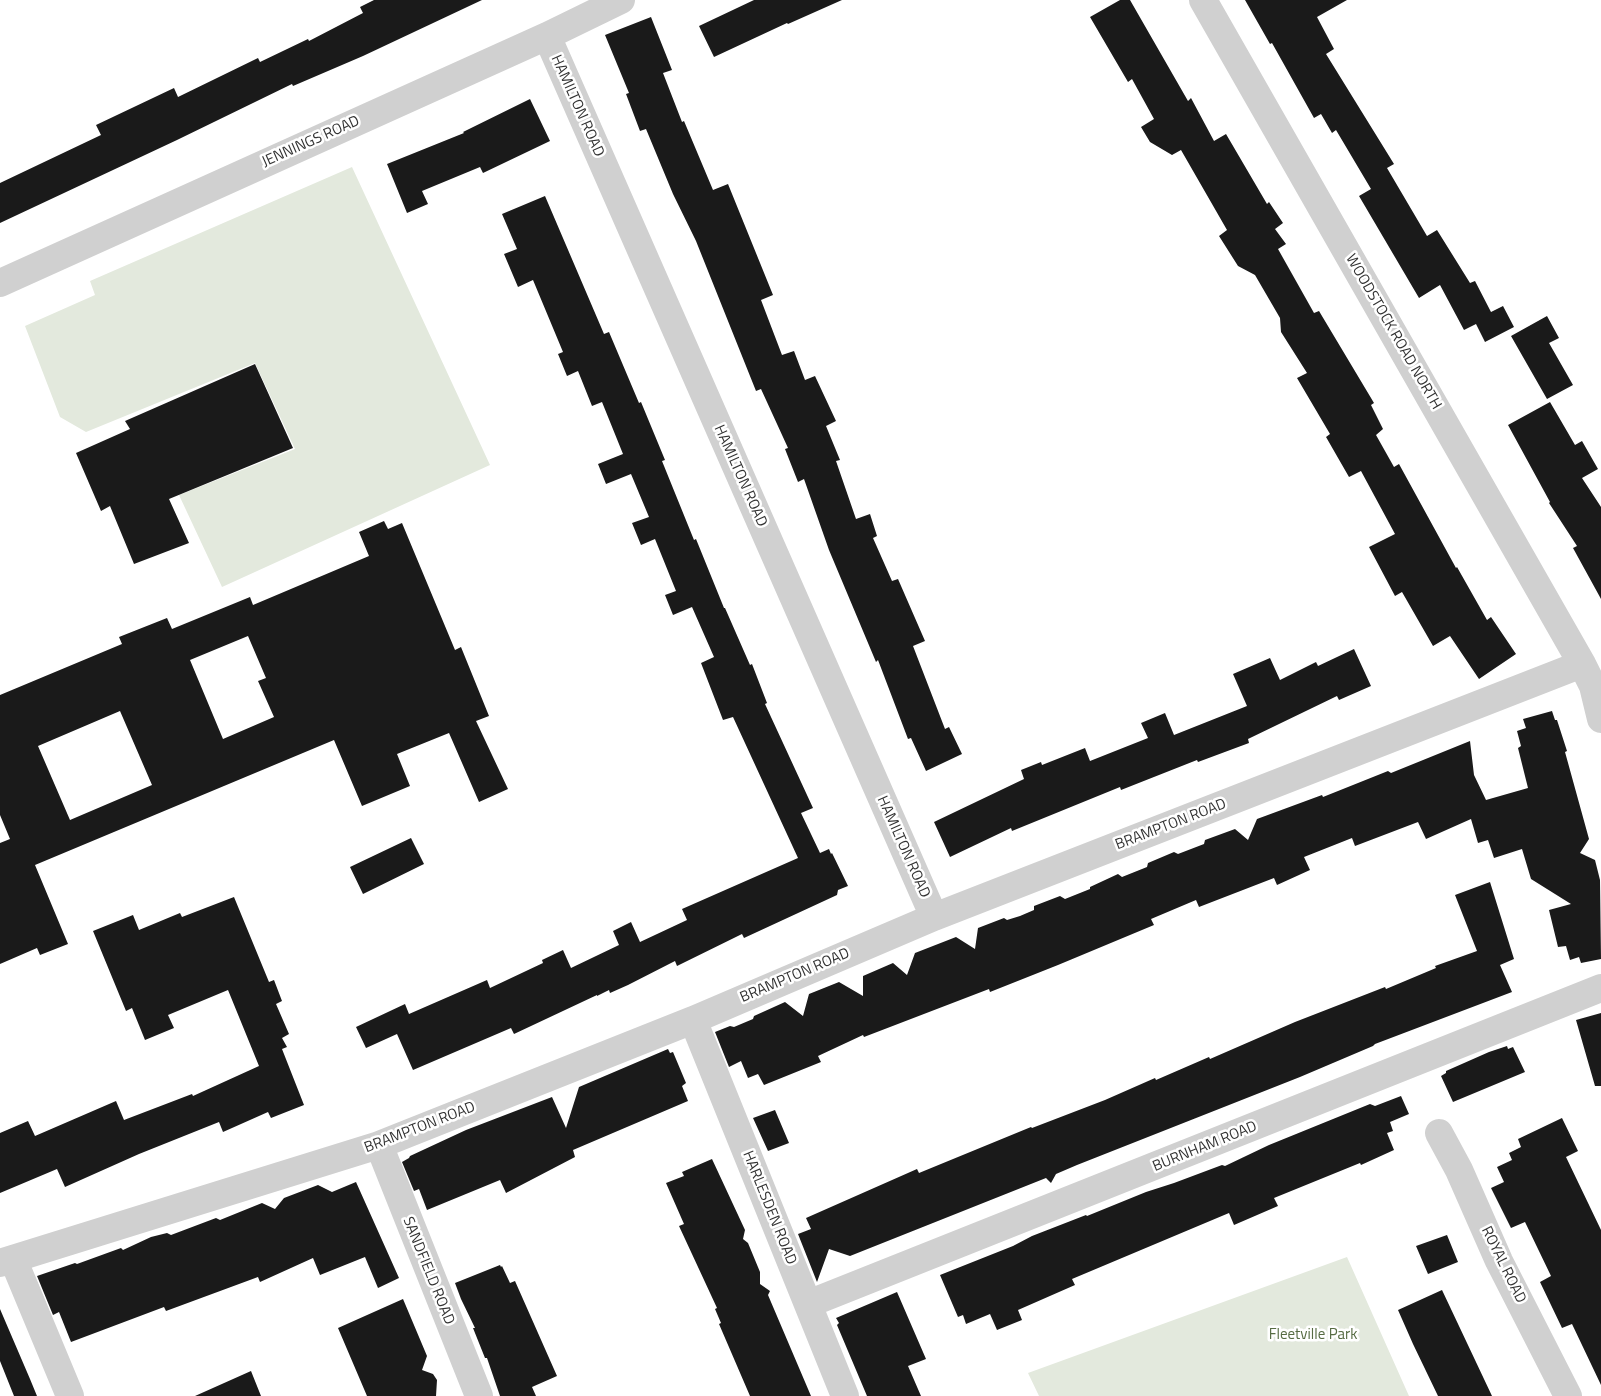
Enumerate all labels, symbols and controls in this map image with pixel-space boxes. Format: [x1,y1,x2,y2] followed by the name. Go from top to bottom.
[546,52,608,160] street label: HAMILTON ROAD
[259,112,363,172] street label: JENNINGS ROAD
[1341,251,1445,413] street label: WOODSTOCK ROAD NORTH
[709,422,771,530] street label: HAMILTON ROAD
[872,793,934,901] street label: HAMILTON ROAD
[1113,796,1229,854] street label: BRAMPTON ROAD
[737,945,853,1007] street label: BRAMPTON ROAD
[362,1099,478,1157] street label: BRAMPTON ROAD
[1150,1118,1260,1176] street label: BURNHAM ROAD
[738,1149,800,1267] street label: HARLESDEN ROAD
[398,1215,458,1327] street label: SANDFIELD ROAD
[1477,1224,1529,1306] street label: ROYAL ROAD
[1269,1326,1357,1344] park label: Fleetville Park

